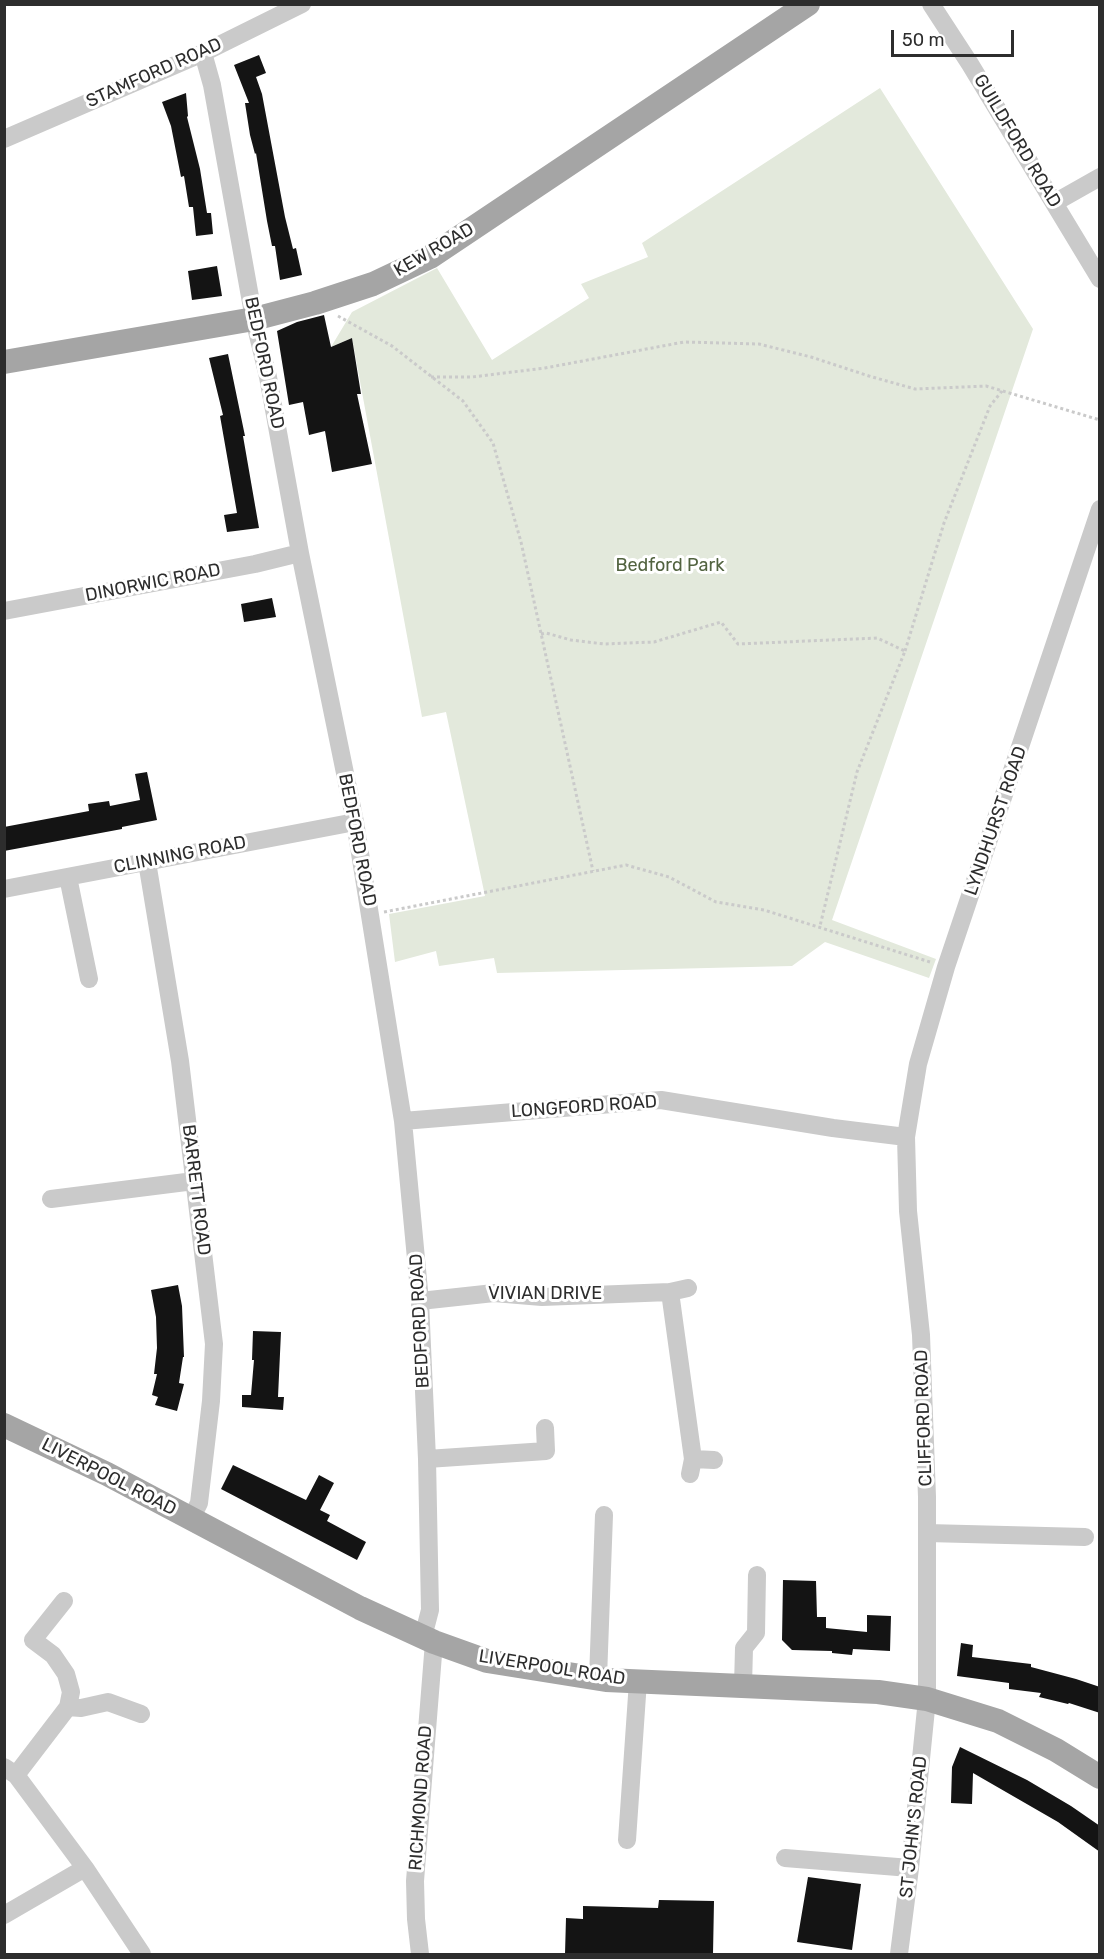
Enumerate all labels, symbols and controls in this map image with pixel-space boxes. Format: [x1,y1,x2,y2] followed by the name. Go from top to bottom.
[894,18,1017,56] scale bar
[902,29,945,51] text: 50 m
[83,33,225,113] street label: STAMFORD ROAD
[969,70,1065,212] street label: GUILDFORD ROAD
[390,218,478,282] street label: KEW ROAD
[239,295,289,431] street label: BEDFORD ROAD
[615,555,725,577] park label: Bedford Park
[83,559,223,607] street label: DINORWIC ROAD
[960,744,1032,898] street label: LYNDHURST ROAD
[334,772,380,908] street label: BEDFORD ROAD
[112,832,248,878] street label: CLINNING ROAD
[510,1091,658,1123] street label: LONGFORD ROAD
[177,1123,215,1257] street label: BARRETT ROAD
[406,1253,434,1389] street label: BEDFORD ROAD
[488,1283,602,1305] street label: VIVIAN DRIVE
[911,1349,937,1487] street label: CLIFFORD ROAD
[38,1434,180,1520] street label: LIVERPOOL ROAD
[477,1646,627,1690] street label: LIVERPOOL ROAD
[405,1725,437,1871] street label: RICHMOND ROAD
[896,1755,932,1899] street label: ST JOHN'S ROAD

